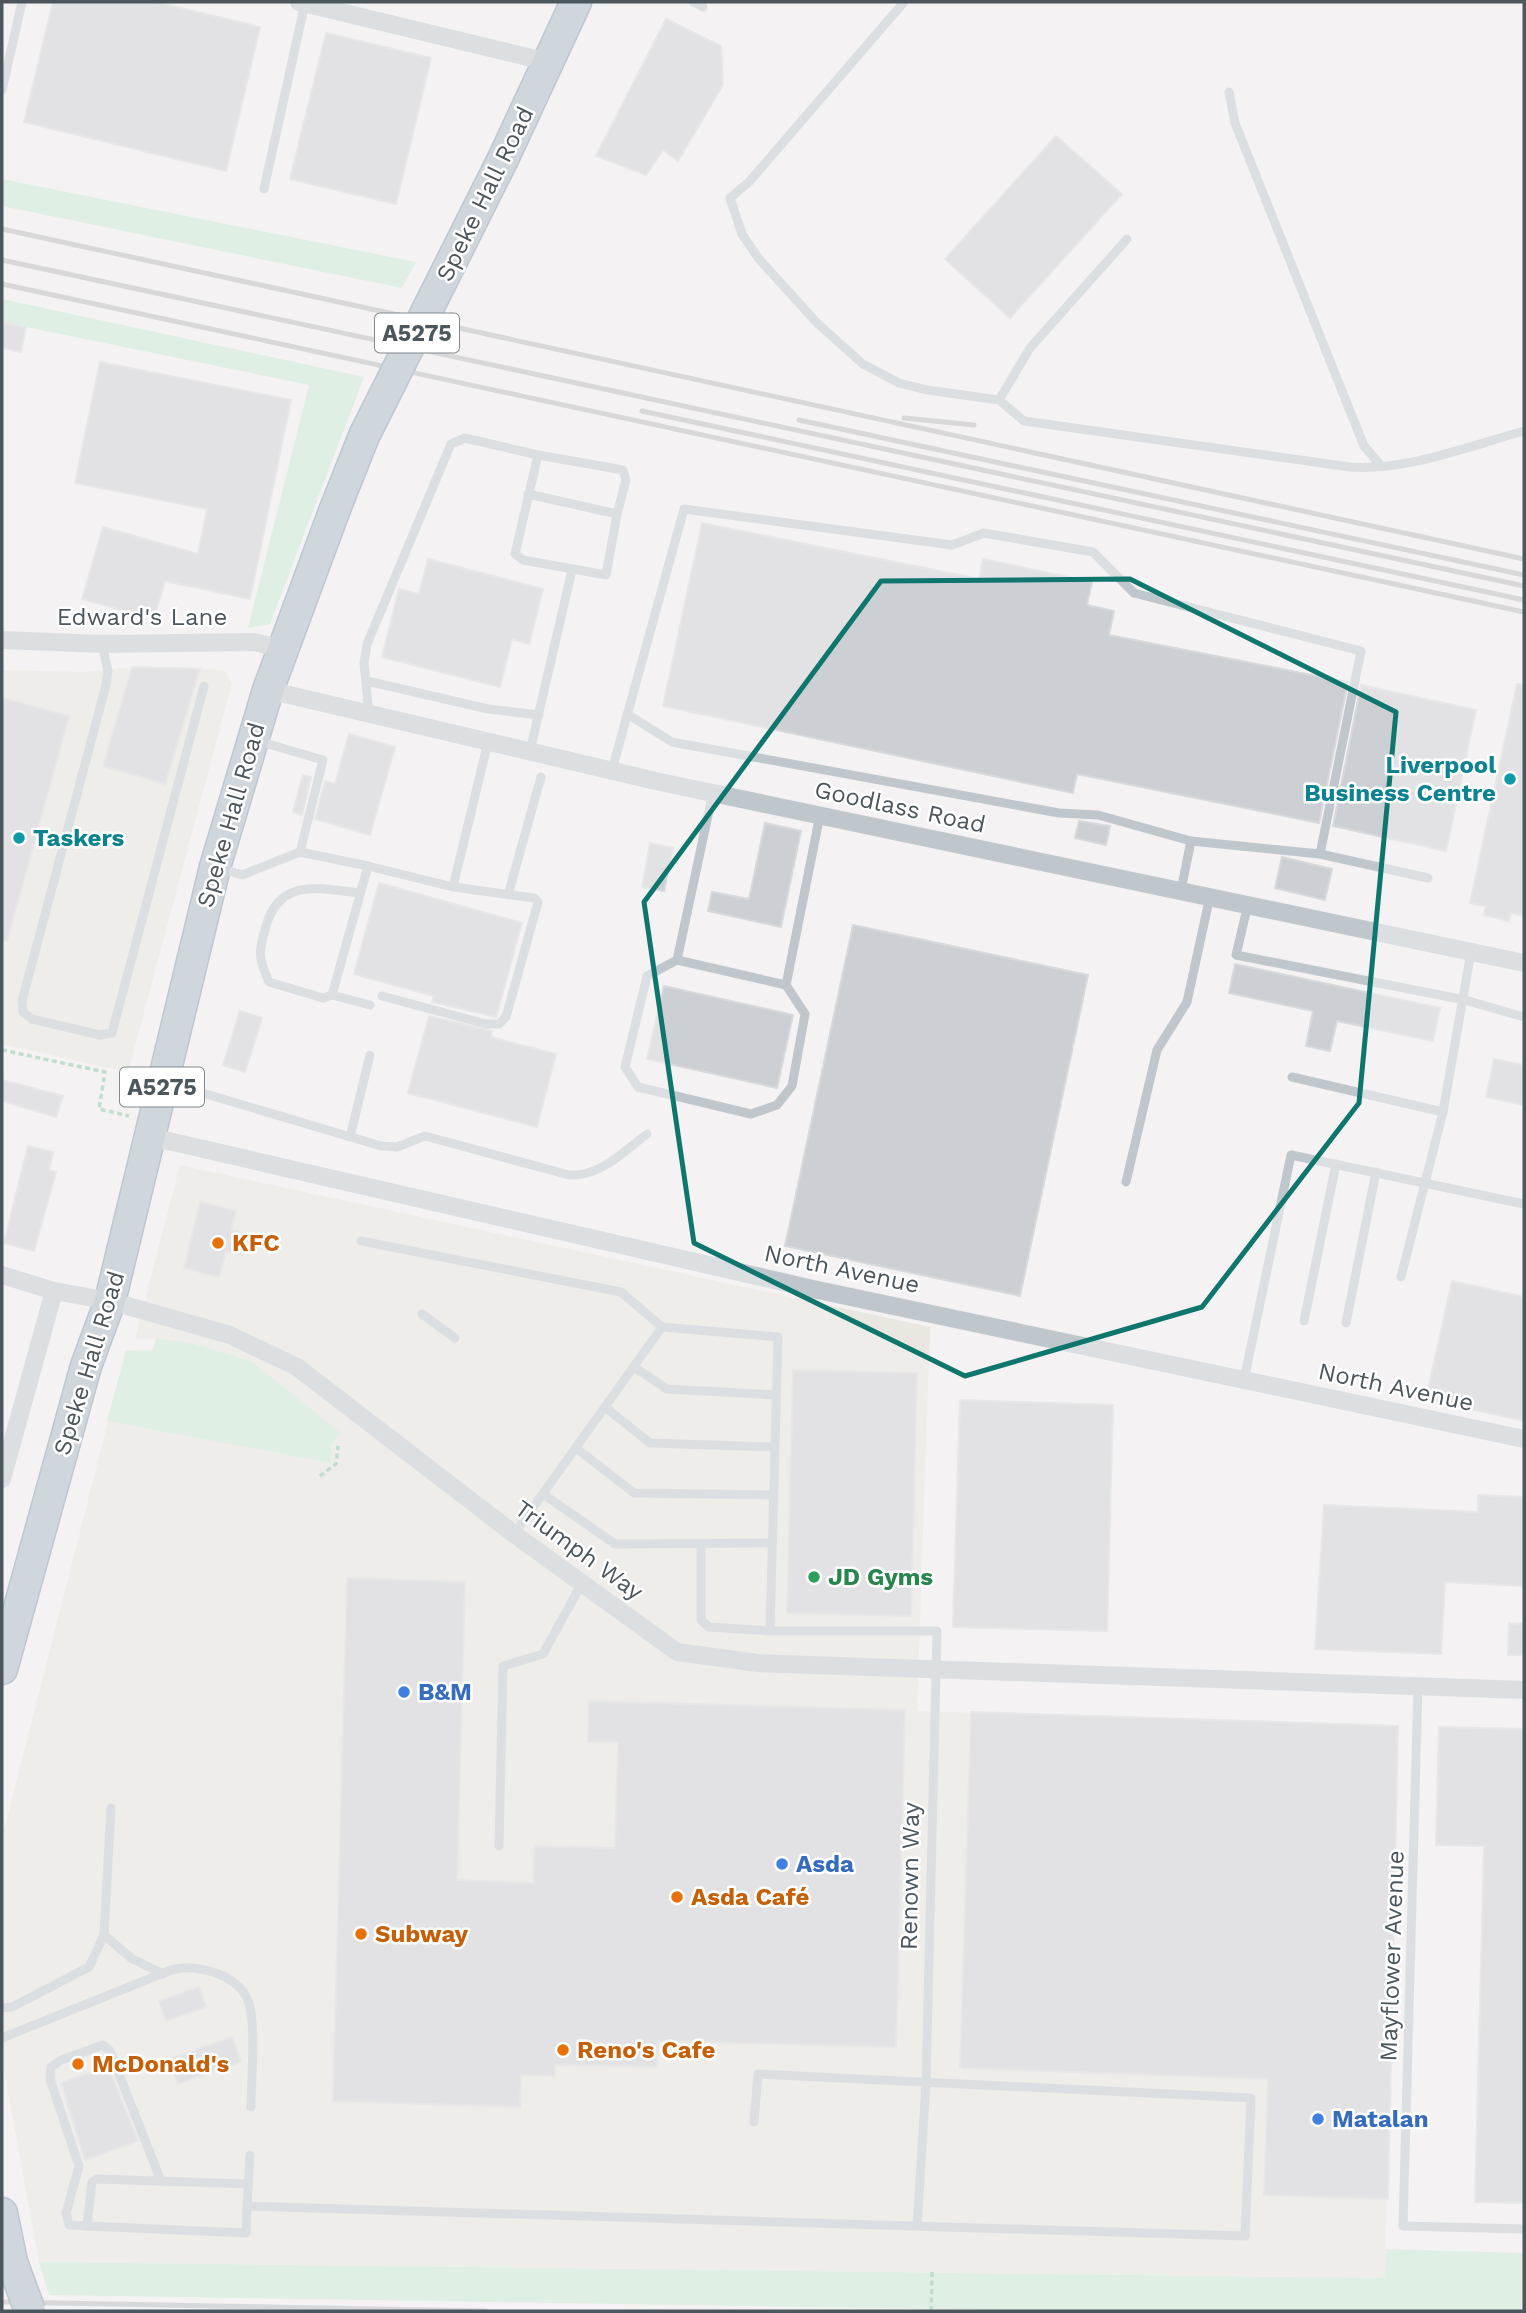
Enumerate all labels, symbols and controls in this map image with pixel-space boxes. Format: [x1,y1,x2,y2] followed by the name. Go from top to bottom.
[431,102,539,286] street label: Speke Hall Road
[375,314,459,352] road number: A5275
[57,603,227,631] street label: Edward's Lane
[191,719,271,911] street label: Speke Hall Road
[1304,751,1496,807] place label: Liverpool Business Centre
[1502,771,1518,787] marker: Liverpool Business Centre
[812,775,988,839] street label: Goodlass Road
[33,824,125,852] place label: Taskers
[11,830,27,846] marker: Taskers
[120,1068,204,1106] road number: A5275
[232,1229,280,1257] place label: KFC
[210,1235,226,1251] marker: KFC
[762,1239,922,1299] street label: North Avenue
[48,1268,130,1458] street label: Speke Hall Road
[1316,1357,1476,1417] street label: North Avenue
[509,1494,649,1606] street label: Triumph Way
[828,1563,933,1591] place label: JD Gyms
[806,1569,822,1585] marker: JD Gyms
[418,1678,472,1706] place label: B&M
[396,1684,412,1700] marker: B&M
[895,1801,925,1950] street label: Renown Way
[796,1850,854,1878] place label: Asda
[1374,1850,1410,2062] street label: Mayflower Avenue
[774,1856,790,1872] marker: Asda
[691,1883,810,1911] place label: Asda Café
[669,1889,685,1905] marker: Asda Café
[375,1920,469,1948] place label: Subway
[353,1926,369,1942] marker: Subway
[577,2036,715,2064] place label: Reno's Cafe
[555,2042,571,2058] marker: Reno's Cafe
[92,2050,230,2078] place label: McDonald's
[70,2056,86,2072] marker: McDonald's
[1332,2105,1429,2133] place label: Matalan
[1310,2111,1326,2127] marker: Matalan

